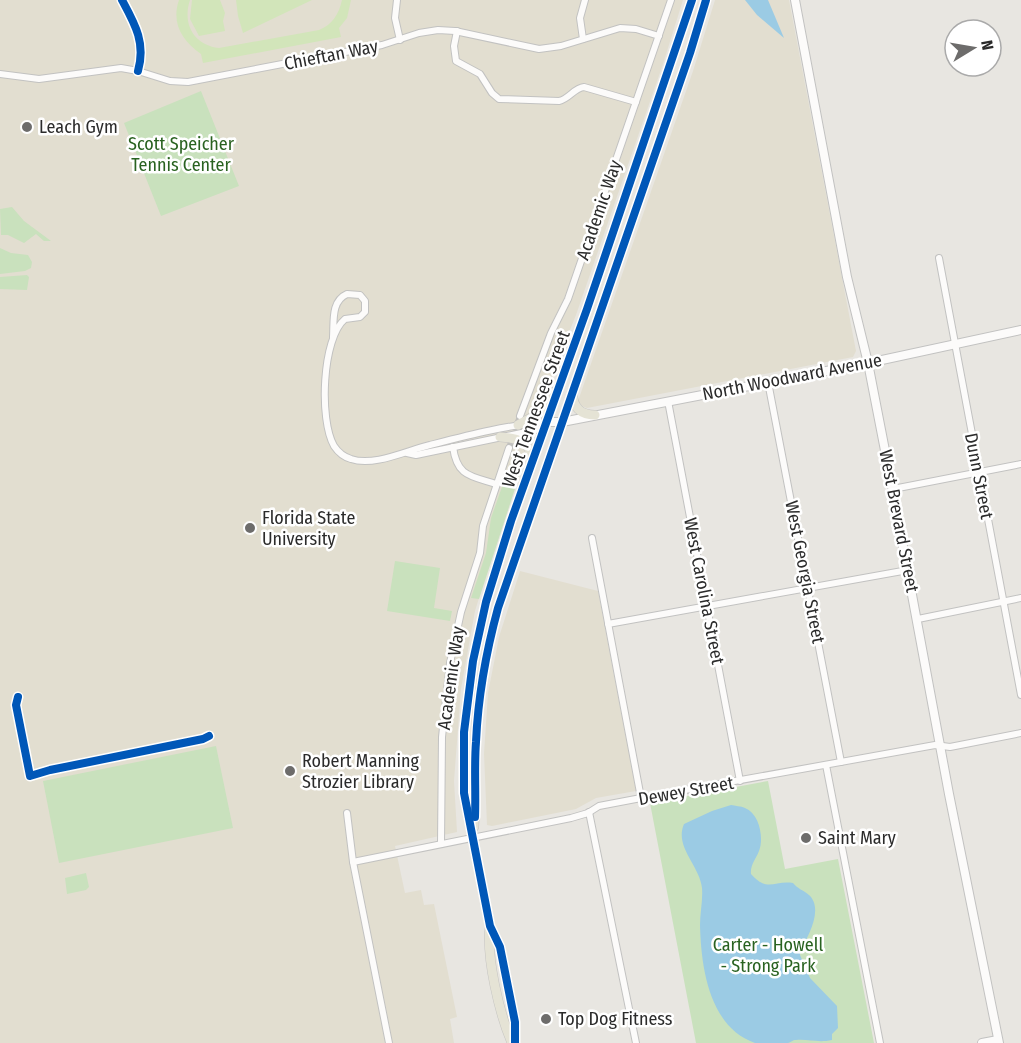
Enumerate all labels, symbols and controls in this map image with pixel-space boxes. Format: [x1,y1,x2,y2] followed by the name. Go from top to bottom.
[943,18,1003,78] north arrow
[282,35,380,75] street label: Chieftan Way
[977,39,997,52] text: N
[39,116,118,138] place label: Leach Gym
[20,120,34,134] marker: Leach Gym
[128,133,235,176] park label: Scott Speicher Tennis Center
[572,157,626,263] street label: Academic Way
[497,327,575,491] street label: West Tennessee Street
[700,349,884,405] street label: North Woodward Avenue
[960,431,998,521] street label: Dunn Street
[874,448,924,594] street label: West Brevard Street
[780,499,830,645] street label: West Georgia Street
[262,507,355,550] place label: Florida State University
[679,516,729,666] street label: West Carolina Street
[243,521,257,535] marker: Florida State University
[433,625,469,731] street label: Academic Way
[302,750,419,793] place label: Robert Manning Strozier Library
[283,764,297,778] marker: Robert Manning Strozier Library
[637,772,736,810] street label: Dewey Street
[818,827,896,849] place label: Saint Mary
[799,831,813,845] marker: Saint Mary
[713,934,824,977] park label: Carter - Howell - Strong Park
[558,1008,673,1030] place label: Top Dog Fitness
[539,1012,553,1026] marker: Top Dog Fitness

